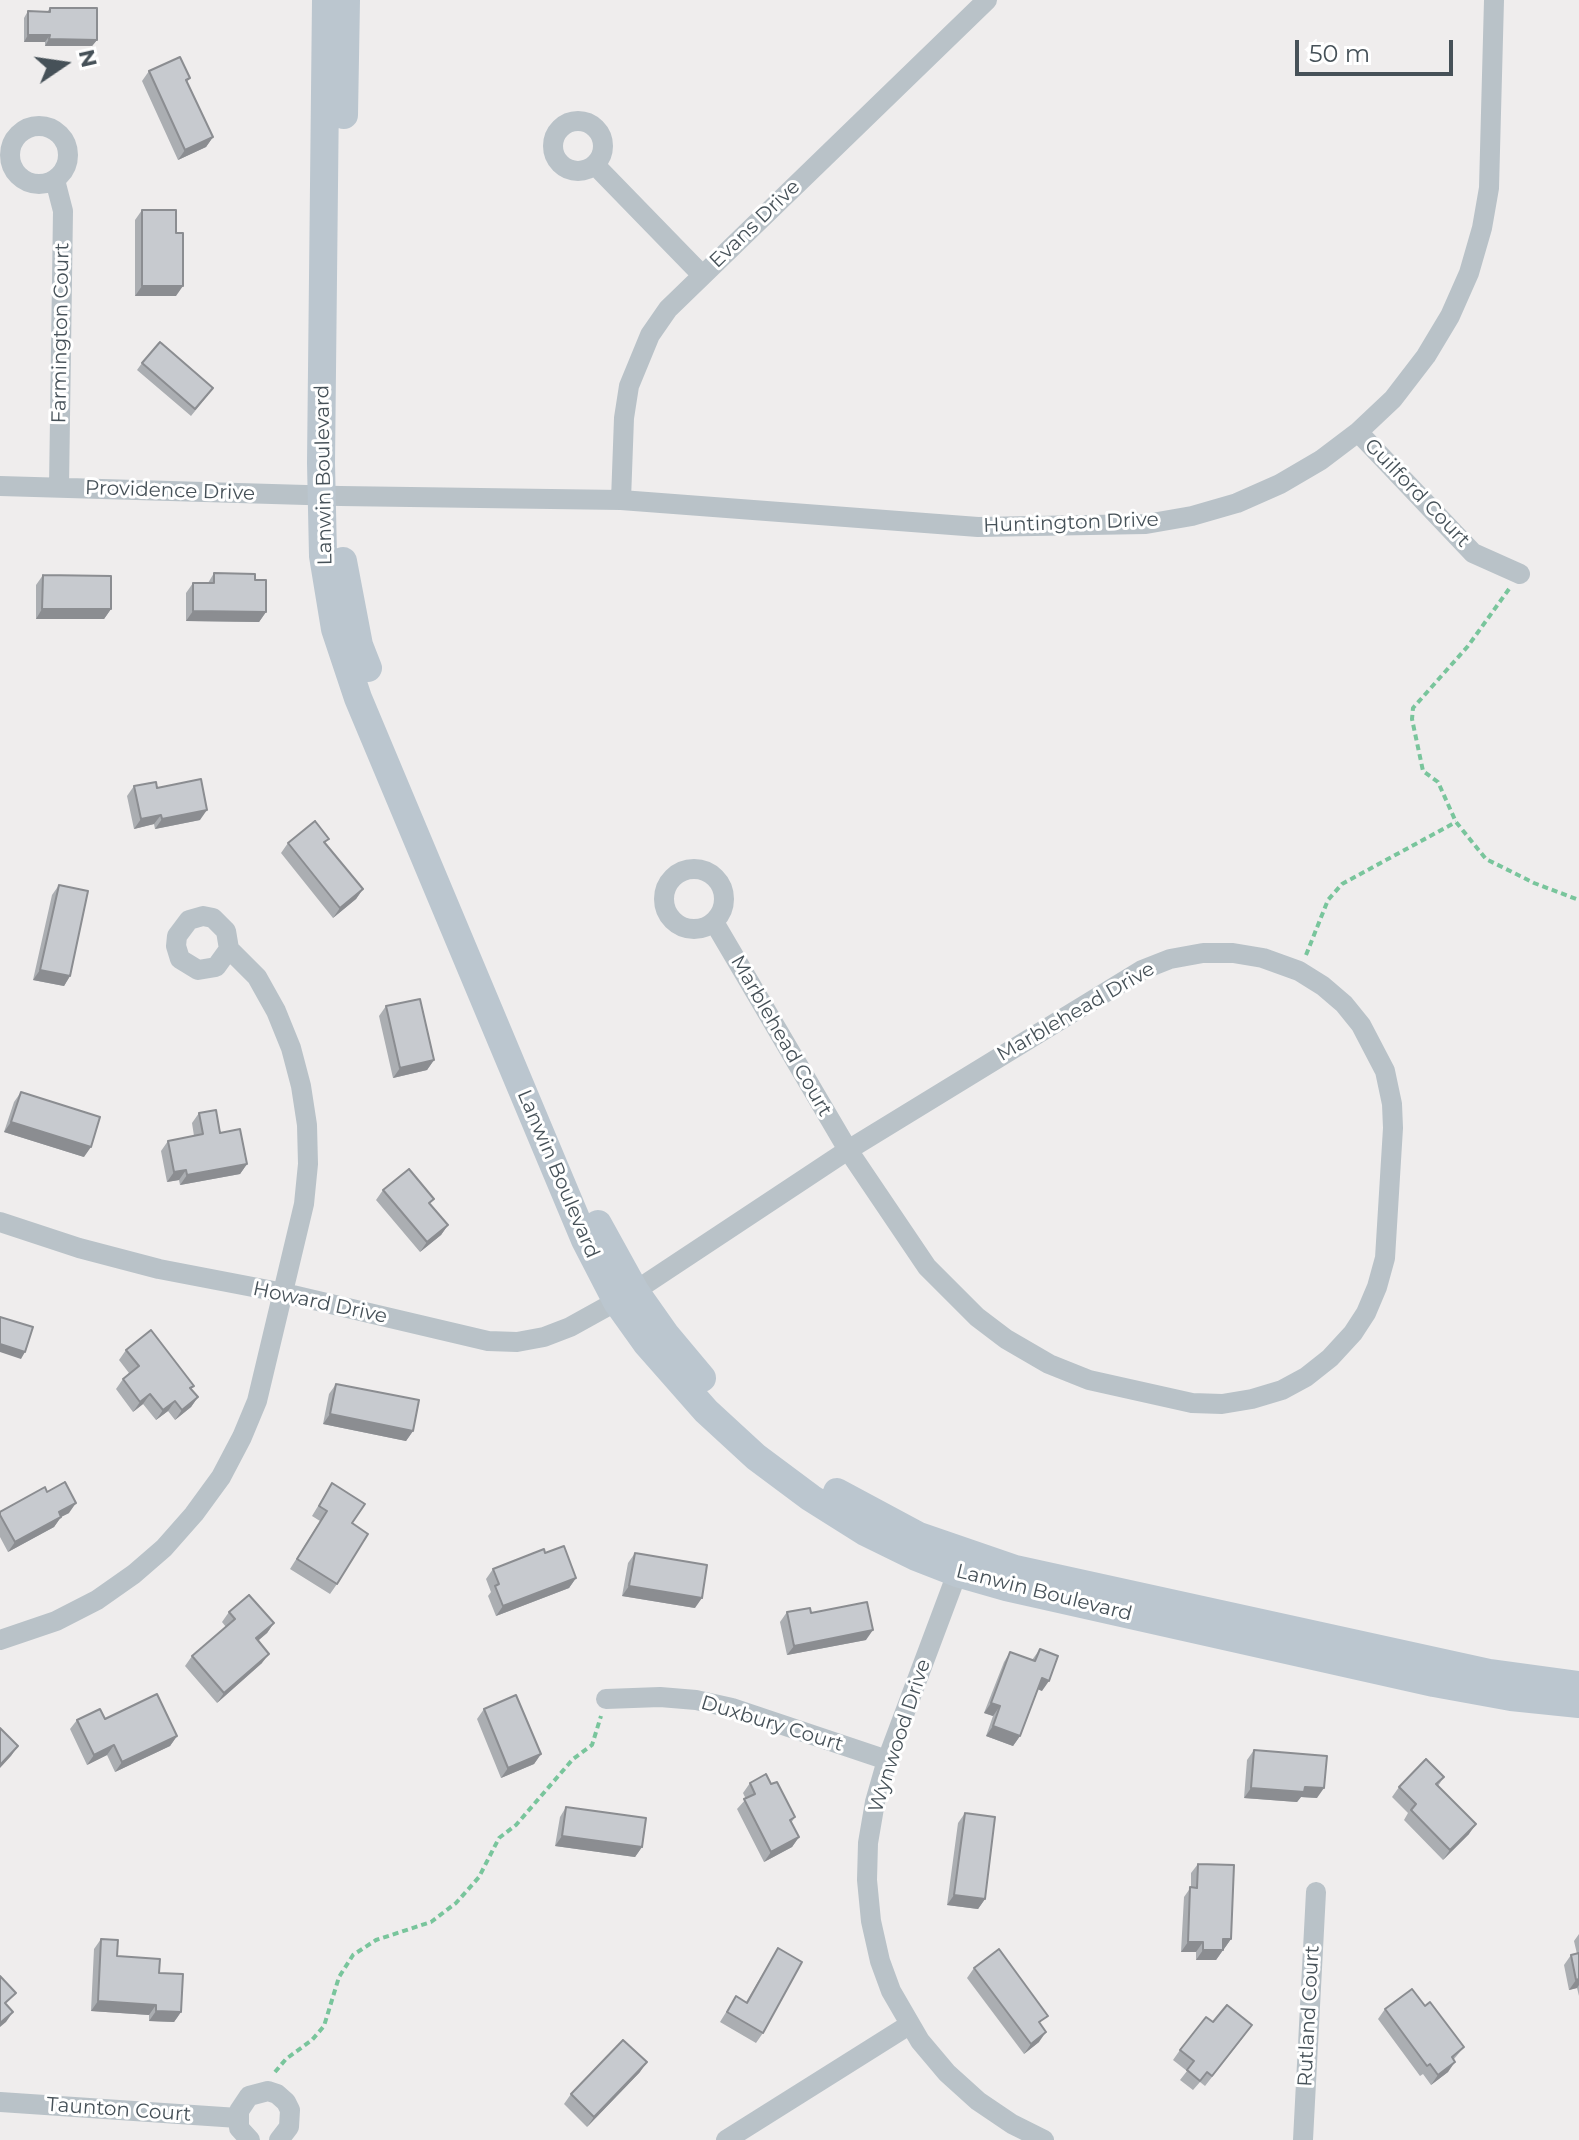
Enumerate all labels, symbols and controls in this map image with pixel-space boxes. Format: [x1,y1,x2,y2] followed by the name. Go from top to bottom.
[24,24,104,104] north arrow
[1299,24,1457,74] scale bar
[1309,39,1370,68] text: 50 m
[73,47,103,70] text: N
[705,175,805,273] street label: Evans Drive
[47,242,75,424] street label: Farmington Court
[310,385,338,565] street label: Lanwin Boulevard
[1359,434,1475,552] street label: Guilford Court
[85,476,255,506] street label: Providence Drive
[983,508,1159,538] street label: Huntington Drive
[725,951,837,1121] street label: Marblehead Court
[993,957,1159,1067] street label: Marblehead Drive
[512,1086,604,1262] street label: Lanwin Boulevard
[251,1277,389,1329] street label: Howard Drive
[954,1560,1134,1626] street label: Lanwin Boulevard
[864,1656,936,1816] street label: Wynwood Drive
[698,1691,846,1757] street label: Duxbury Court
[1293,1945,1325,2087] street label: Rutland Court
[46,2093,192,2127] street label: Taunton Court

